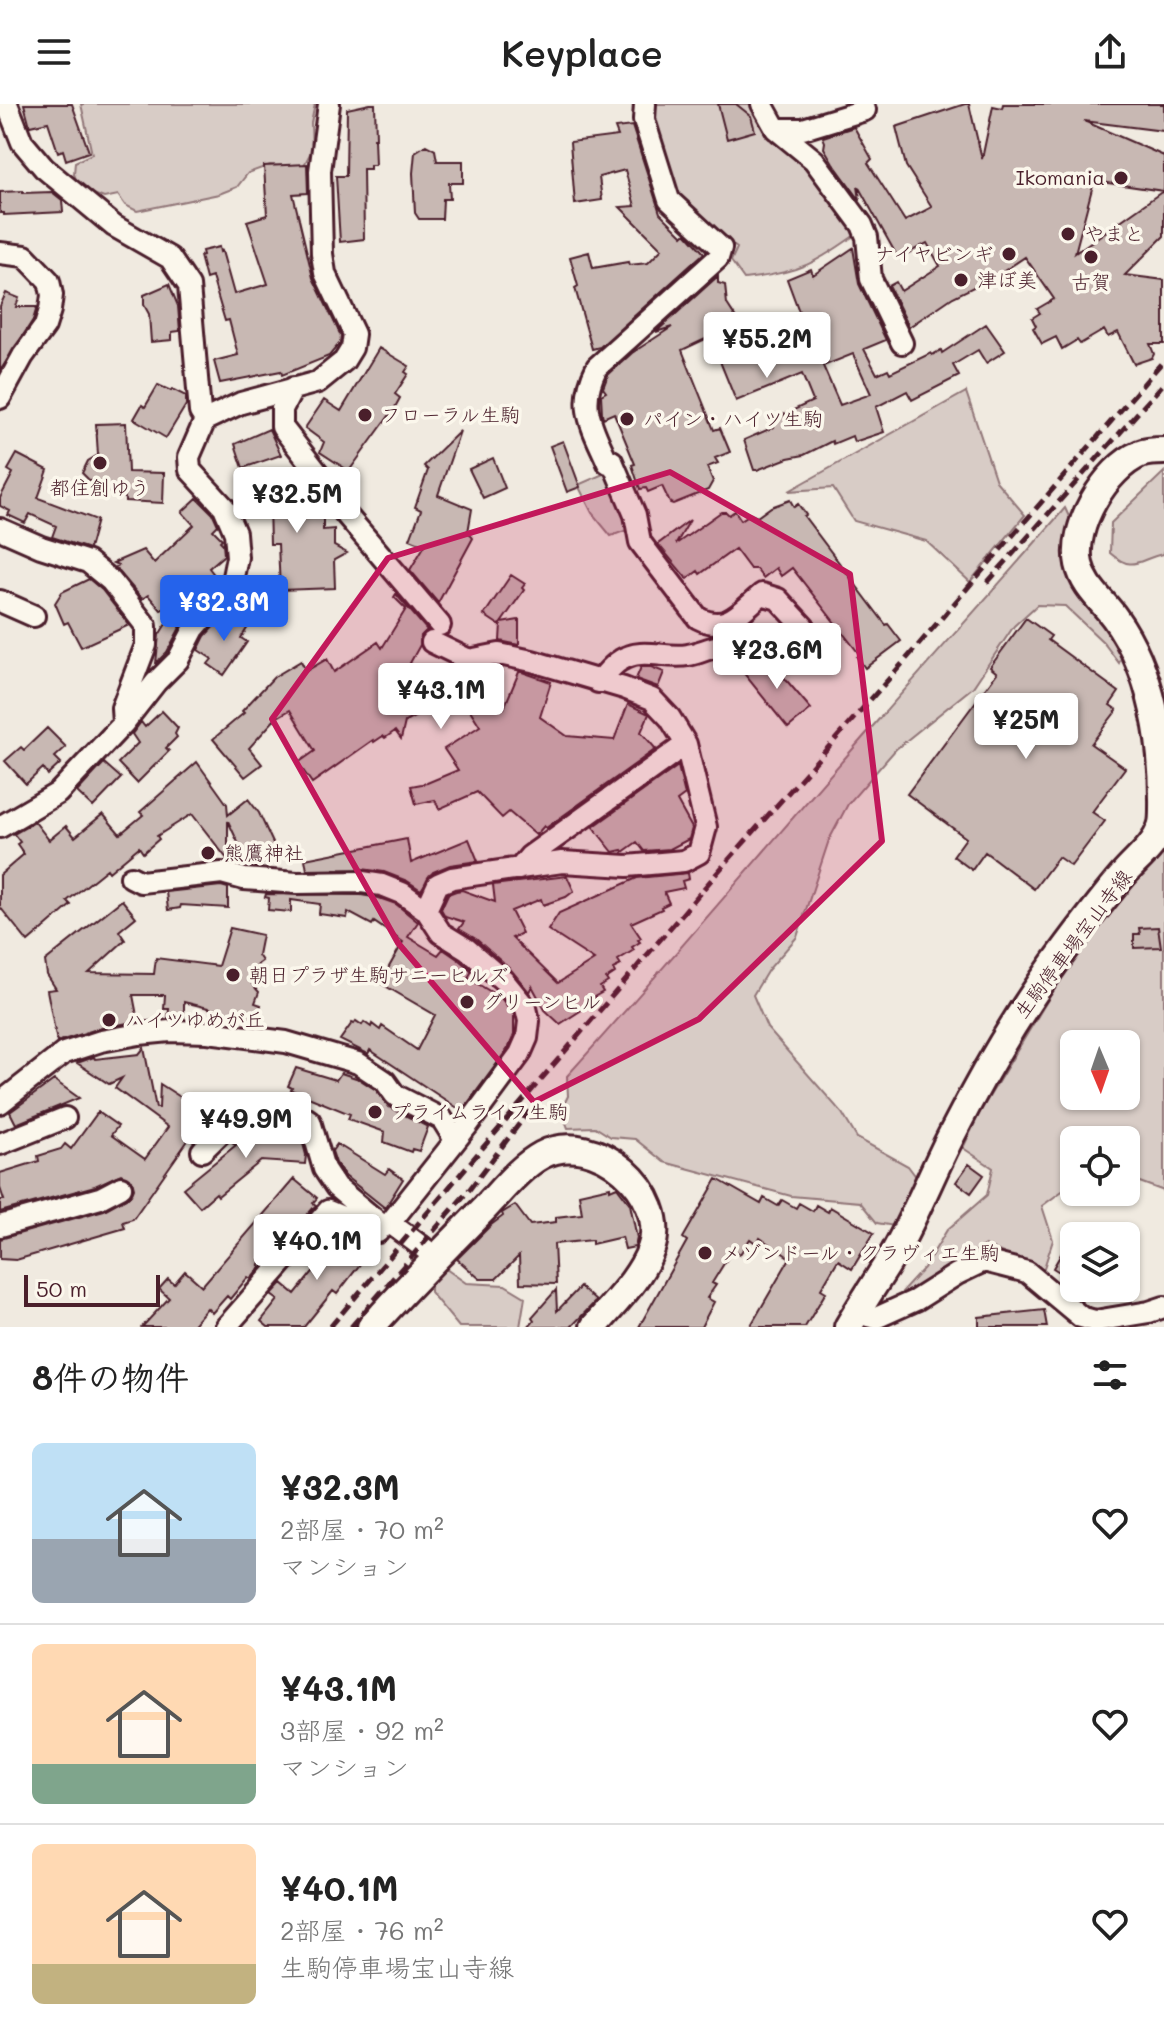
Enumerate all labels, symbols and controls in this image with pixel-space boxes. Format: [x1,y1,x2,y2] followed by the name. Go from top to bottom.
[501,29,663,76] text: Keyplace
[32,30,76,74] icon: menu
[1088,30,1132,74] icon: share
[1016,164,1105,190] place label: Ikomania
[1112,169,1130,187] marker: Ikomania
[1084,220,1144,246] place label: やまと
[1059,225,1077,243] marker: やまと
[875,240,993,266] place label: ナイヤビンギ
[1000,245,1018,263] marker: ナイヤビンギ
[1082,248,1100,266] marker: 古賀
[977,266,1037,292] place label: 津ぼ美
[1071,268,1111,294] place label: 古賀
[952,271,970,289] marker: 津ぼ美
[702,312,832,380] pin: ¥55.2M
[722,321,812,355] text: ¥55.2M
[381,401,520,427] place label: フローラル生駒
[643,405,823,431] place label: パイン・ハイツ生駒
[356,406,374,424] marker: フローラル生駒
[618,410,636,428] marker: パイン・ハイツ生駒
[91,454,109,472] marker: 都住創ゆう
[232,467,362,535] pin: ¥32.5M
[50,474,150,500] place label: 都住創ゆう
[251,476,343,510] text: ¥32.5M
[159,575,289,643] pin: ¥32.3M
[178,584,270,618] text: ¥32.3M
[712,623,842,691] pin: ¥23.6M
[731,632,823,666] text: ¥23.6M
[376,663,506,731] pin: ¥43.1M
[396,672,486,706] text: ¥43.1M
[979,693,1073,761] pin: ¥25M
[992,702,1060,736] text: ¥25M
[224,839,304,865] place label: 熊鷹神社
[199,844,217,862] marker: 熊鷹神社
[1008,864,1137,1023] street label: 生駒停車場宝山寺線
[249,961,508,987] place label: 朝日プラザ生駒サニーヒルズ
[224,966,242,984] marker: 朝日プラザ生駒サニーヒルズ
[483,988,601,1014] place label: グリーンヒル
[458,993,476,1011] marker: グリーンヒル
[125,1006,265,1032] place label: ハイツゆめが丘
[100,1011,118,1029] marker: ハイツゆめが丘
[1060,1030,1140,1110] north arrow
[1060,1030,1140,1302] map controls
[181,1092,311,1160] pin: ¥49.9M
[391,1098,568,1124] place label: プライムライフ生駒
[199,1101,293,1135] text: ¥49.9M
[366,1103,384,1121] marker: プライムライフ生駒
[1060,1126,1140,1206] button: locate
[252,1214,382,1282] pin: ¥40.1M
[1060,1222,1140,1302] button: layers
[272,1223,362,1257] text: ¥40.1M
[721,1239,1000,1265] place label: メゾンドール・クラヴィエ生駒
[696,1244,714,1262] marker: メゾンドール・クラヴィエ生駒
[24,1271,160,1307] scale bar
[36,1274,87,1303] text: 50 m
[1088,1353,1132,1397] icon: filters
[32,1354,189,1399] text: 8件の物件
[280,1464,400,1509] text: ¥32.3M
[96,1475,192,1571] icon: home
[1088,1501,1132,1545] icon: heart
[280,1512,444,1546] text: 2部屋 · 70 m²
[280,1549,409,1583] text: マンション
[280,1665,397,1710] text: ¥43.1M
[96,1676,192,1772] icon: home
[1088,1702,1132,1746] icon: heart
[280,1713,444,1747] text: 3部屋 · 92 m²
[280,1750,409,1784] text: マンション
[280,1865,399,1910] text: ¥40.1M
[96,1876,192,1972] icon: home
[1088,1902,1132,1946] icon: heart
[280,1913,444,1947] text: 2部屋 · 76 m²
[280,1950,514,1984] text: 生駒停車場宝山寺線

